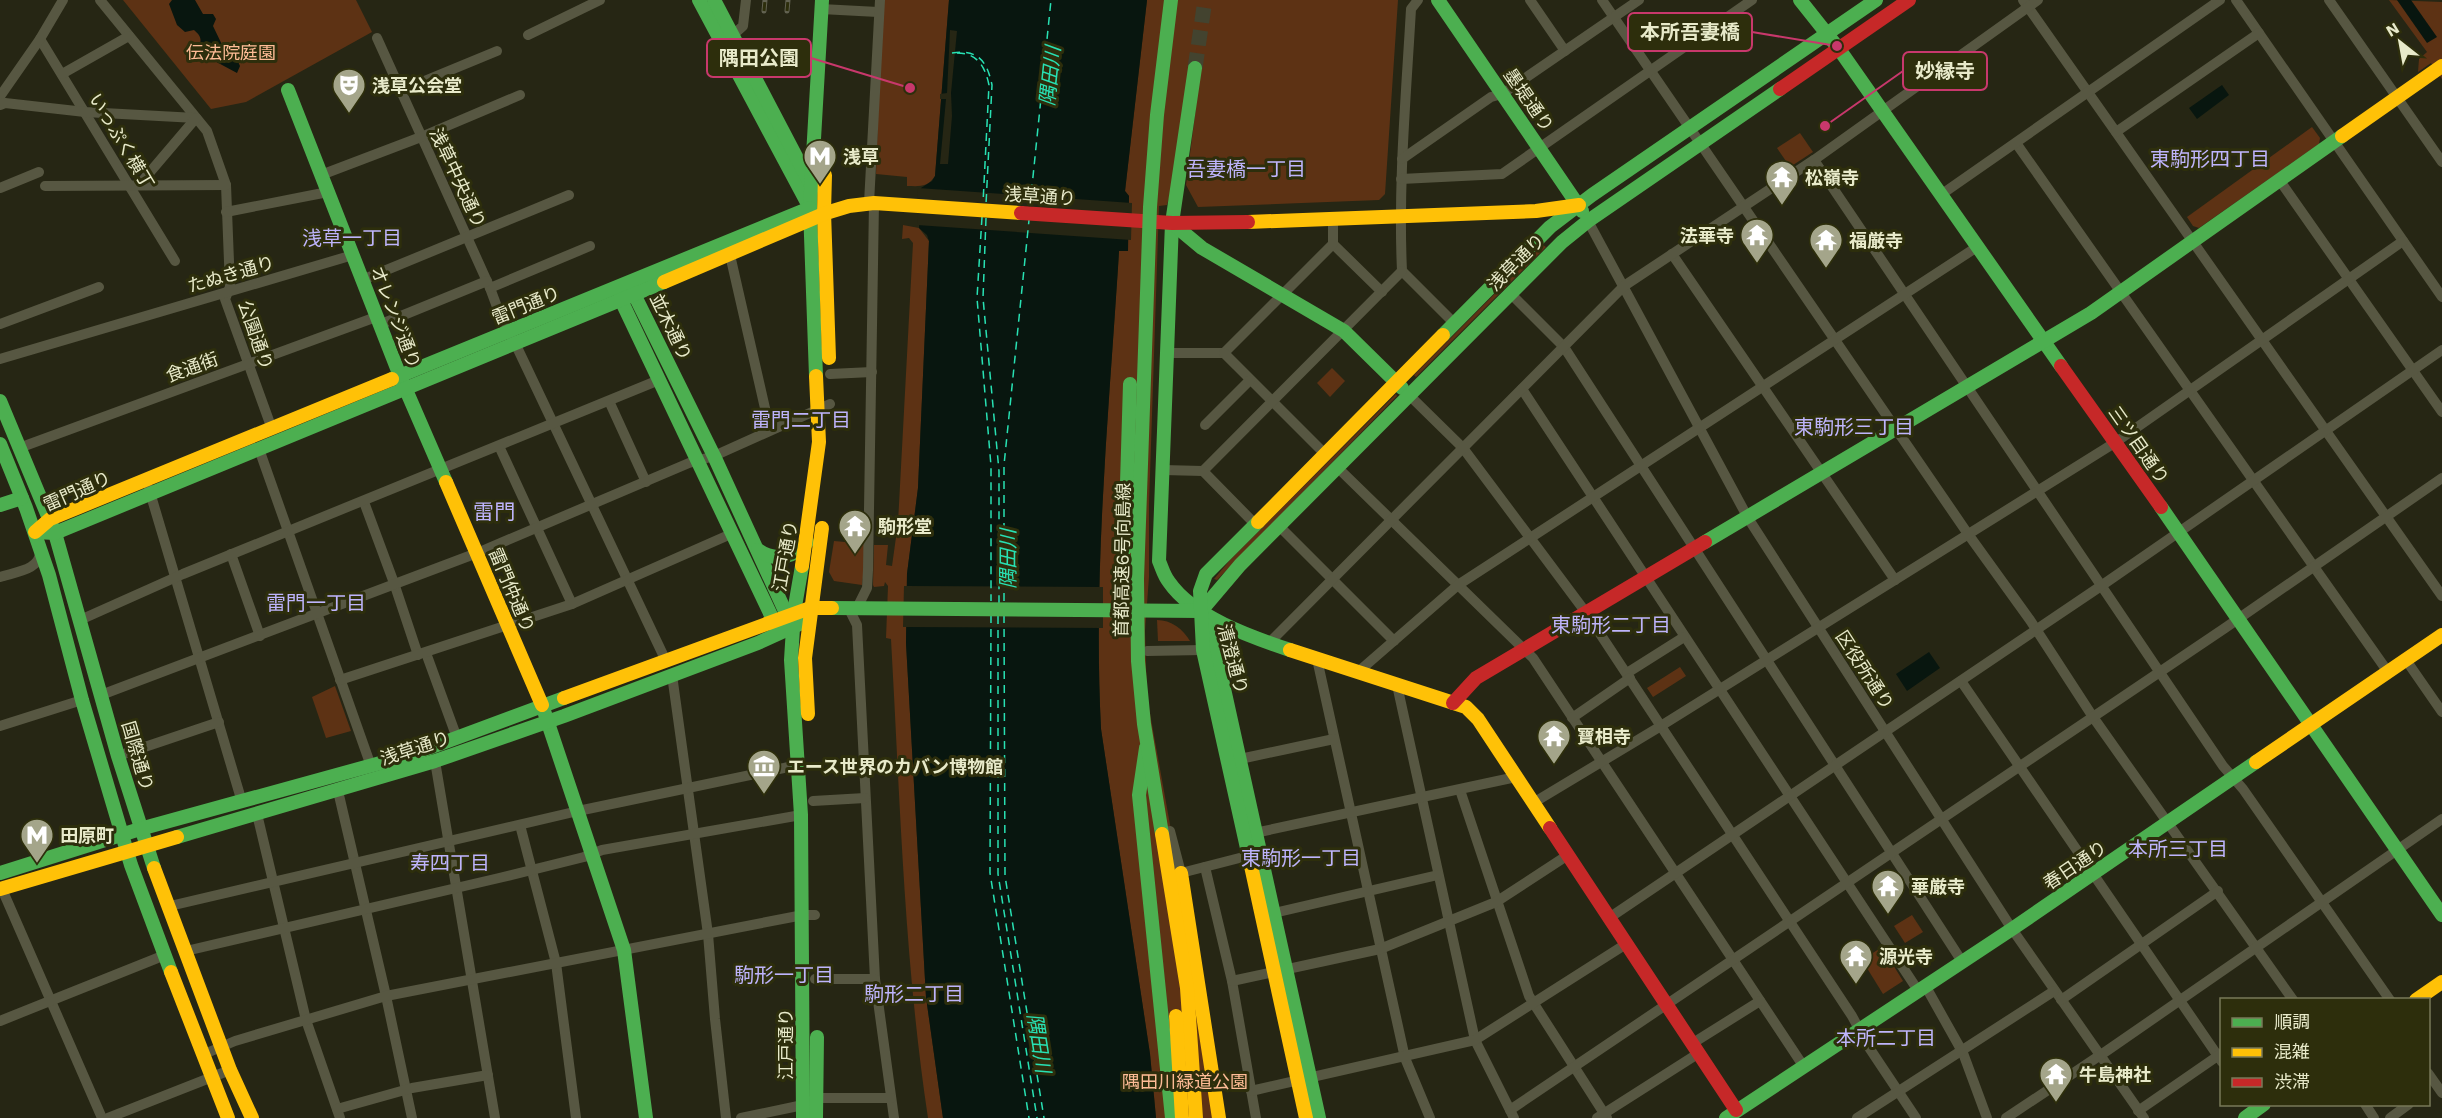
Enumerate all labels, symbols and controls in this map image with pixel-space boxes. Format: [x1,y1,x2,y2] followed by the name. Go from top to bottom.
[2370,12,2430,72] north arrow
[1628,13,1752,51] callout: 本所吾妻橋
[2383,18,2403,41] text: N
[1640,20,1740,44] text: 本所吾妻橋
[707,39,811,77] callout: 隅田公園
[186,42,276,63] park label: 伝法院庭園
[1035,43,1065,107] water label: 隅田川
[719,46,799,70] text: 隅田公園
[1903,52,1987,90] callout: 妙縁寺
[1915,59,1975,83] text: 妙縁寺
[1500,64,1558,136] street label: 墨堤通り
[331,67,367,114] theatre icon: 浅草公会堂
[372,75,462,96] place label: 浅草公会堂
[85,89,159,193] street label: いっぷく横丁
[426,125,490,231] street label: 浅草中央通り
[802,138,838,185] metro station icon: 浅草
[843,146,879,167] place label: 浅草
[2150,147,2270,171] district label: 東駒形四丁目
[1186,157,1306,181] district label: 吾妻橋一丁目
[1764,159,1800,206] temple icon: 松嶺寺
[1805,167,1859,188] place label: 松嶺寺
[1003,183,1077,209] street label: 浅草通り
[1739,217,1775,264] temple icon: 法華寺
[1808,222,1844,269] temple icon: 福厳寺
[1680,225,1734,246] place label: 法華寺
[302,226,402,250] district label: 浅草一丁目
[1483,229,1549,295] street label: 浅草通り
[1849,230,1903,251] place label: 福厳寺
[185,252,277,296] street label: たぬき通り
[367,263,425,371] street label: オレンジ通り
[489,282,563,328] street label: 雷門通り
[646,290,696,364] street label: 並木通り
[234,298,278,372] street label: 公園通り
[163,348,221,386] street label: 食通街
[2105,402,2173,488] street label: 三ツ目通り
[751,408,851,432] district label: 雷門二丁目
[1794,415,1914,439] district label: 東駒形三丁目
[40,467,114,515] street label: 雷門通り
[1110,482,1134,638] street label: 首都高速6号向島線
[473,499,515,524] district label: 雷門
[837,508,873,555] temple icon: 駒形堂
[878,516,932,537] place label: 駒形堂
[768,519,802,593] street label: 江戸通り
[996,527,1020,589] water label: 隅田川
[485,544,539,636] street label: 雷門仲通り
[266,591,366,615] district label: 雷門一丁目
[1551,613,1671,637] district label: 東駒形二丁目
[1214,622,1252,696] street label: 清澄通り
[1832,627,1898,713] street label: 区役所通り
[1536,718,1572,765] temple icon: 寶相寺
[118,719,158,793] street label: 国際通り
[1577,726,1631,747] place label: 寶相寺
[378,727,452,769] street label: 浅草通り
[746,748,782,795] museum icon: エース世界のカバン博物館
[787,756,1003,777] place label: エース世界のカバン博物館
[19,817,55,864] metro station icon: 田原町
[60,825,114,846] place label: 田原町
[2039,836,2111,894] street label: 春日通り
[2128,837,2228,861] district label: 本所三丁目
[1241,846,1361,870] district label: 東駒形一丁目
[410,851,490,875] district label: 寿四丁目
[1870,868,1906,915] temple icon: 華厳寺
[1911,876,1965,897] place label: 華厳寺
[1838,938,1874,985] temple icon: 源光寺
[1879,946,1933,967] place label: 源光寺
[734,963,834,987] district label: 駒形一丁目
[864,982,964,1006] district label: 駒形二丁目
[2220,998,2430,1106] legend
[775,1008,796,1080] street label: 江戸通り
[1022,1011,1056,1076] water label: 隅田川
[2274,1011,2310,1032] text: 順調
[1836,1026,1936,1050] district label: 本所二丁目
[2274,1041,2310,1062] text: 混雑
[2038,1056,2074,1103] temple icon: 牛島神社
[2079,1064,2151,1085] place label: 牛島神社
[1122,1071,1248,1092] park label: 隅田川緑道公園
[2274,1071,2310,1092] text: 渋滞

